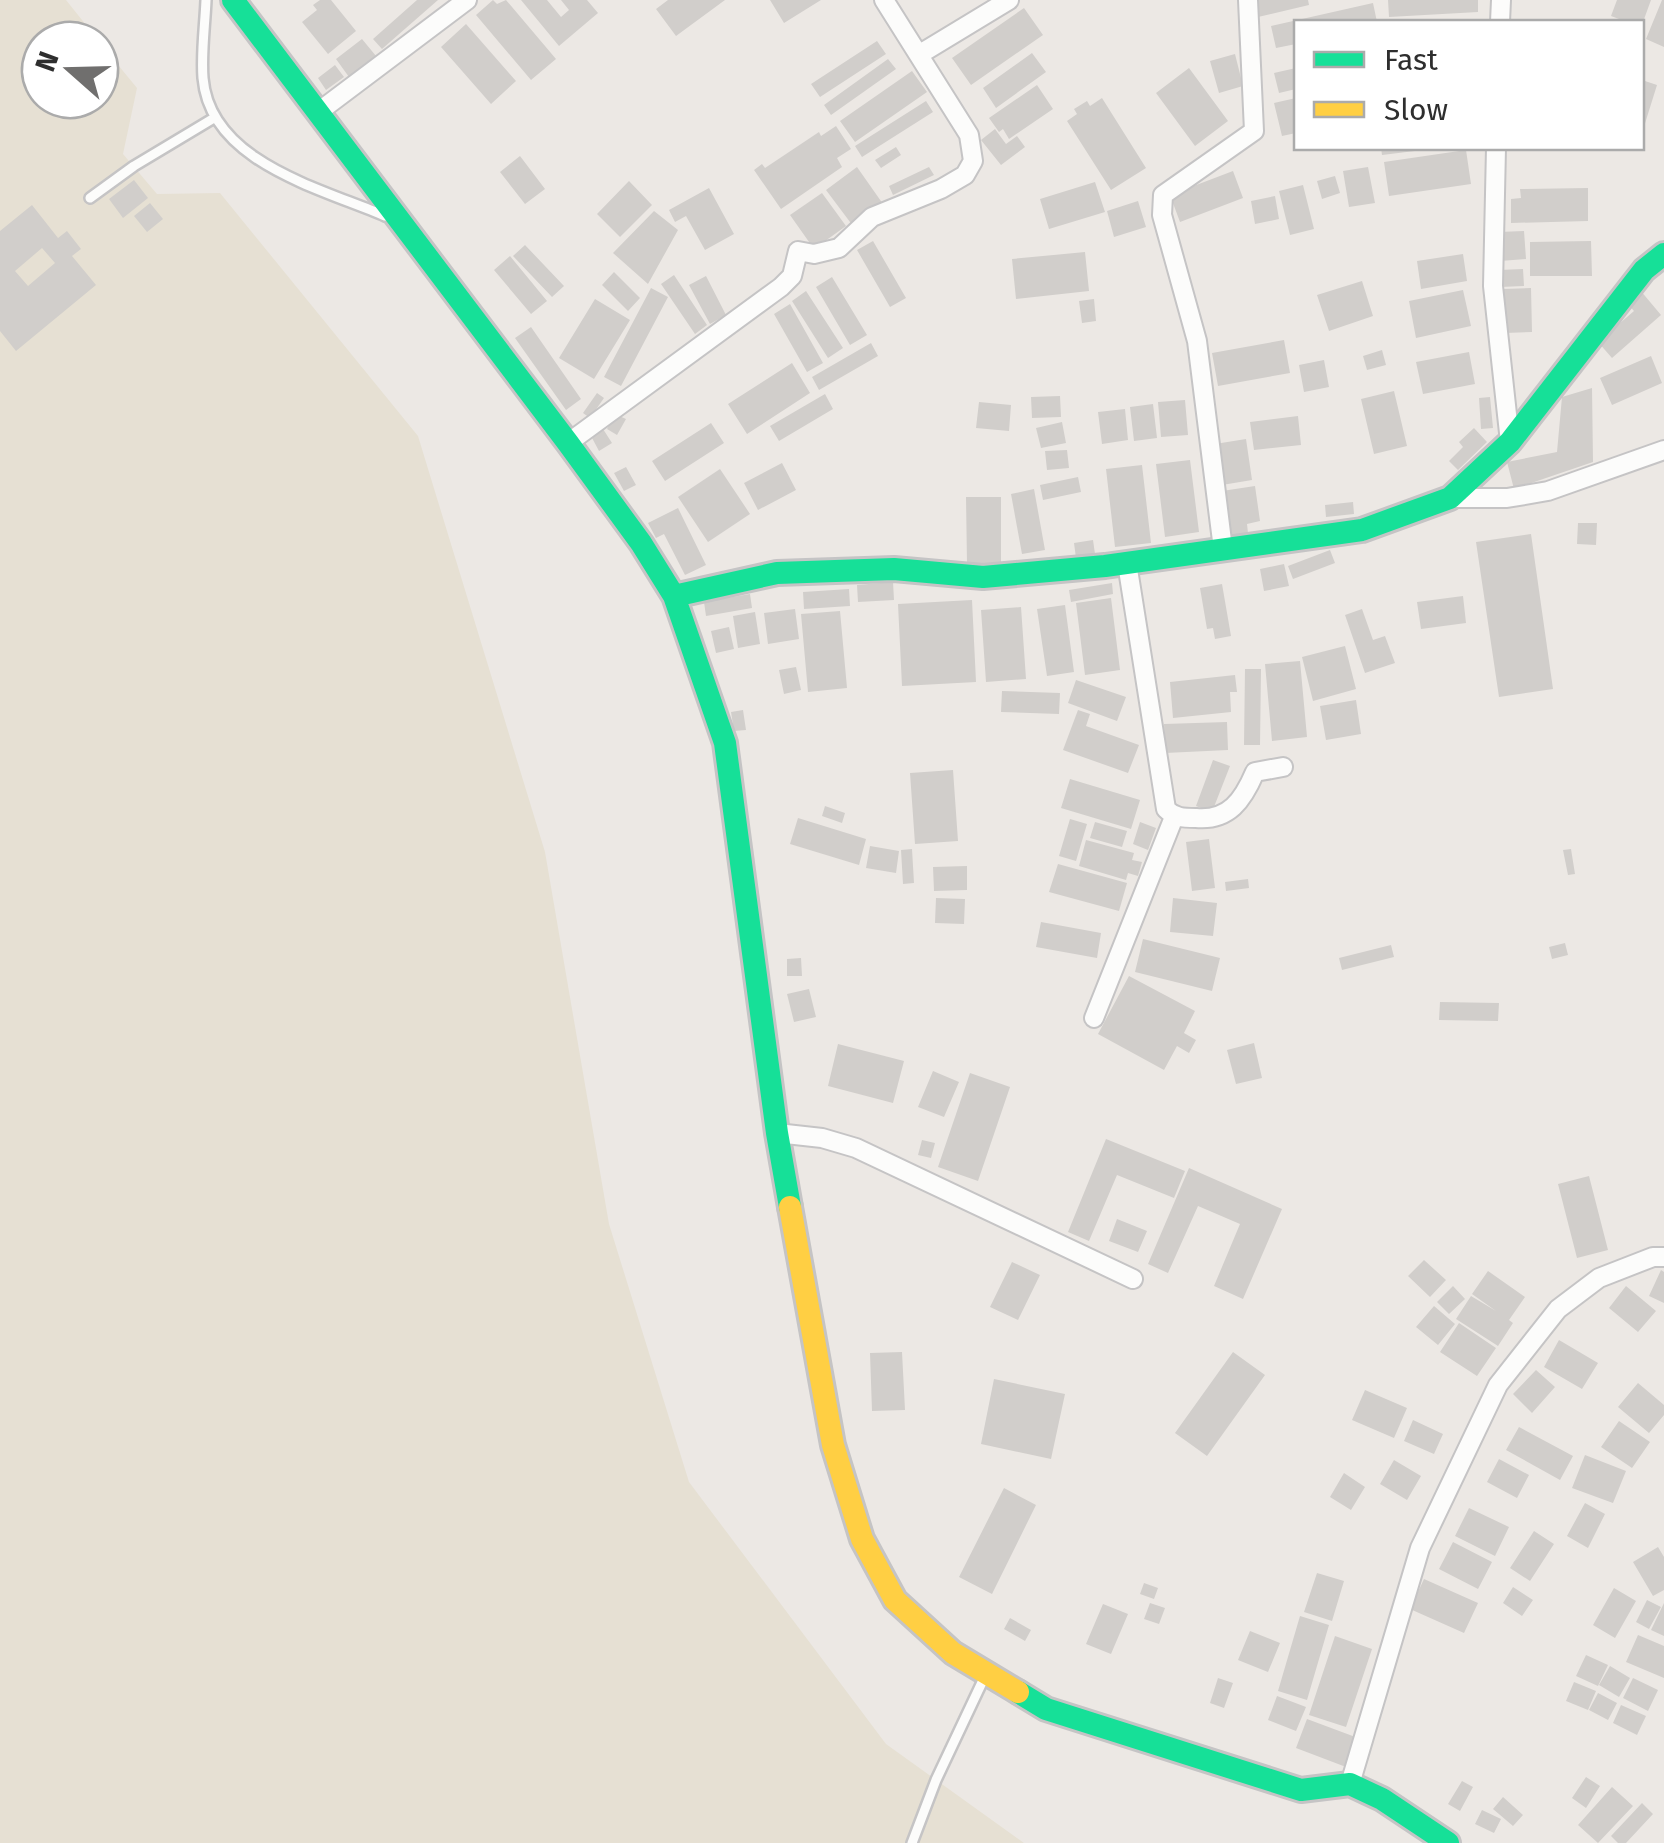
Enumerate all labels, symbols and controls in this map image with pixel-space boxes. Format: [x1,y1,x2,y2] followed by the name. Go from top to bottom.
[20,20,120,120] north arrow
[1294,20,1644,150] legend
[1384,42,1438,78] text: Fast
[28,47,66,76] text: N
[1384,92,1448,128] text: Slow

